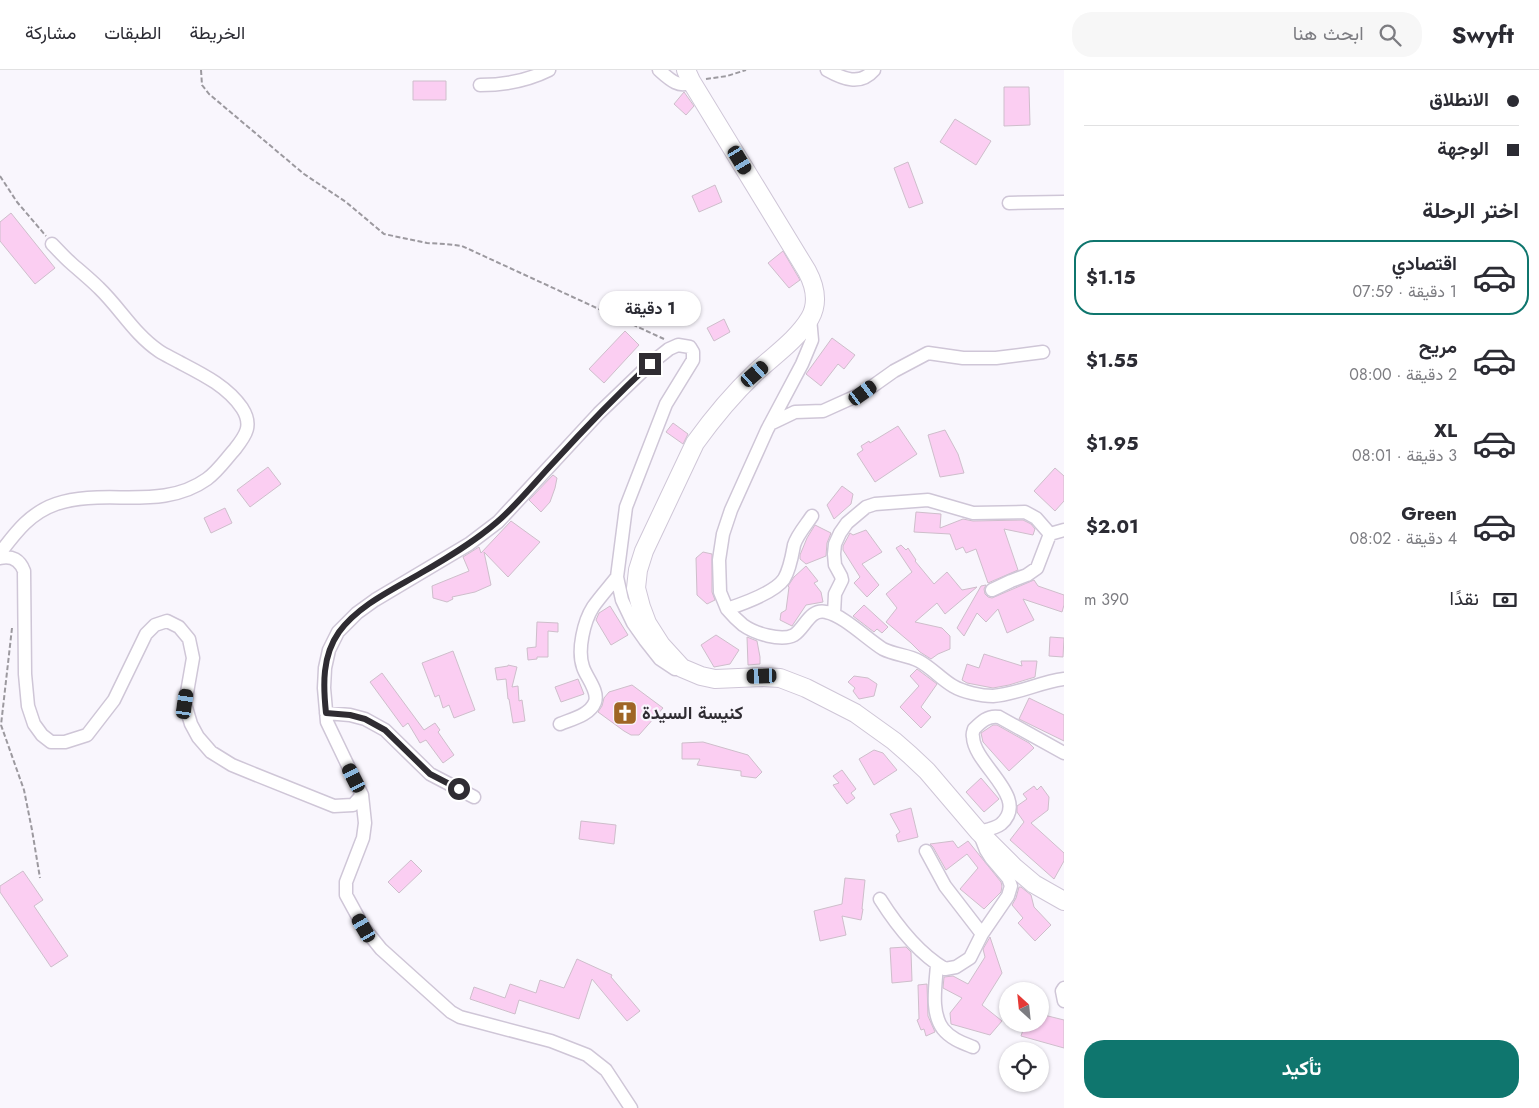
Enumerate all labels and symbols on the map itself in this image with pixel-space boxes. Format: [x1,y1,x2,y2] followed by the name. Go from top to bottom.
[725,143,754,177] car
[599,292,701,326] callout: 1 دقيقة
[639,353,661,375] route end
[738,358,771,390] car
[846,378,879,408] car
[746,668,777,684] car
[175,688,194,720] car
[612,700,638,726] church icon: كنيسة السيدة
[642,700,743,726] place label: كنيسة السيدة
[340,761,367,795] car
[448,778,470,800] route start
[350,911,377,945] car
[999,982,1049,1032] north arrow

